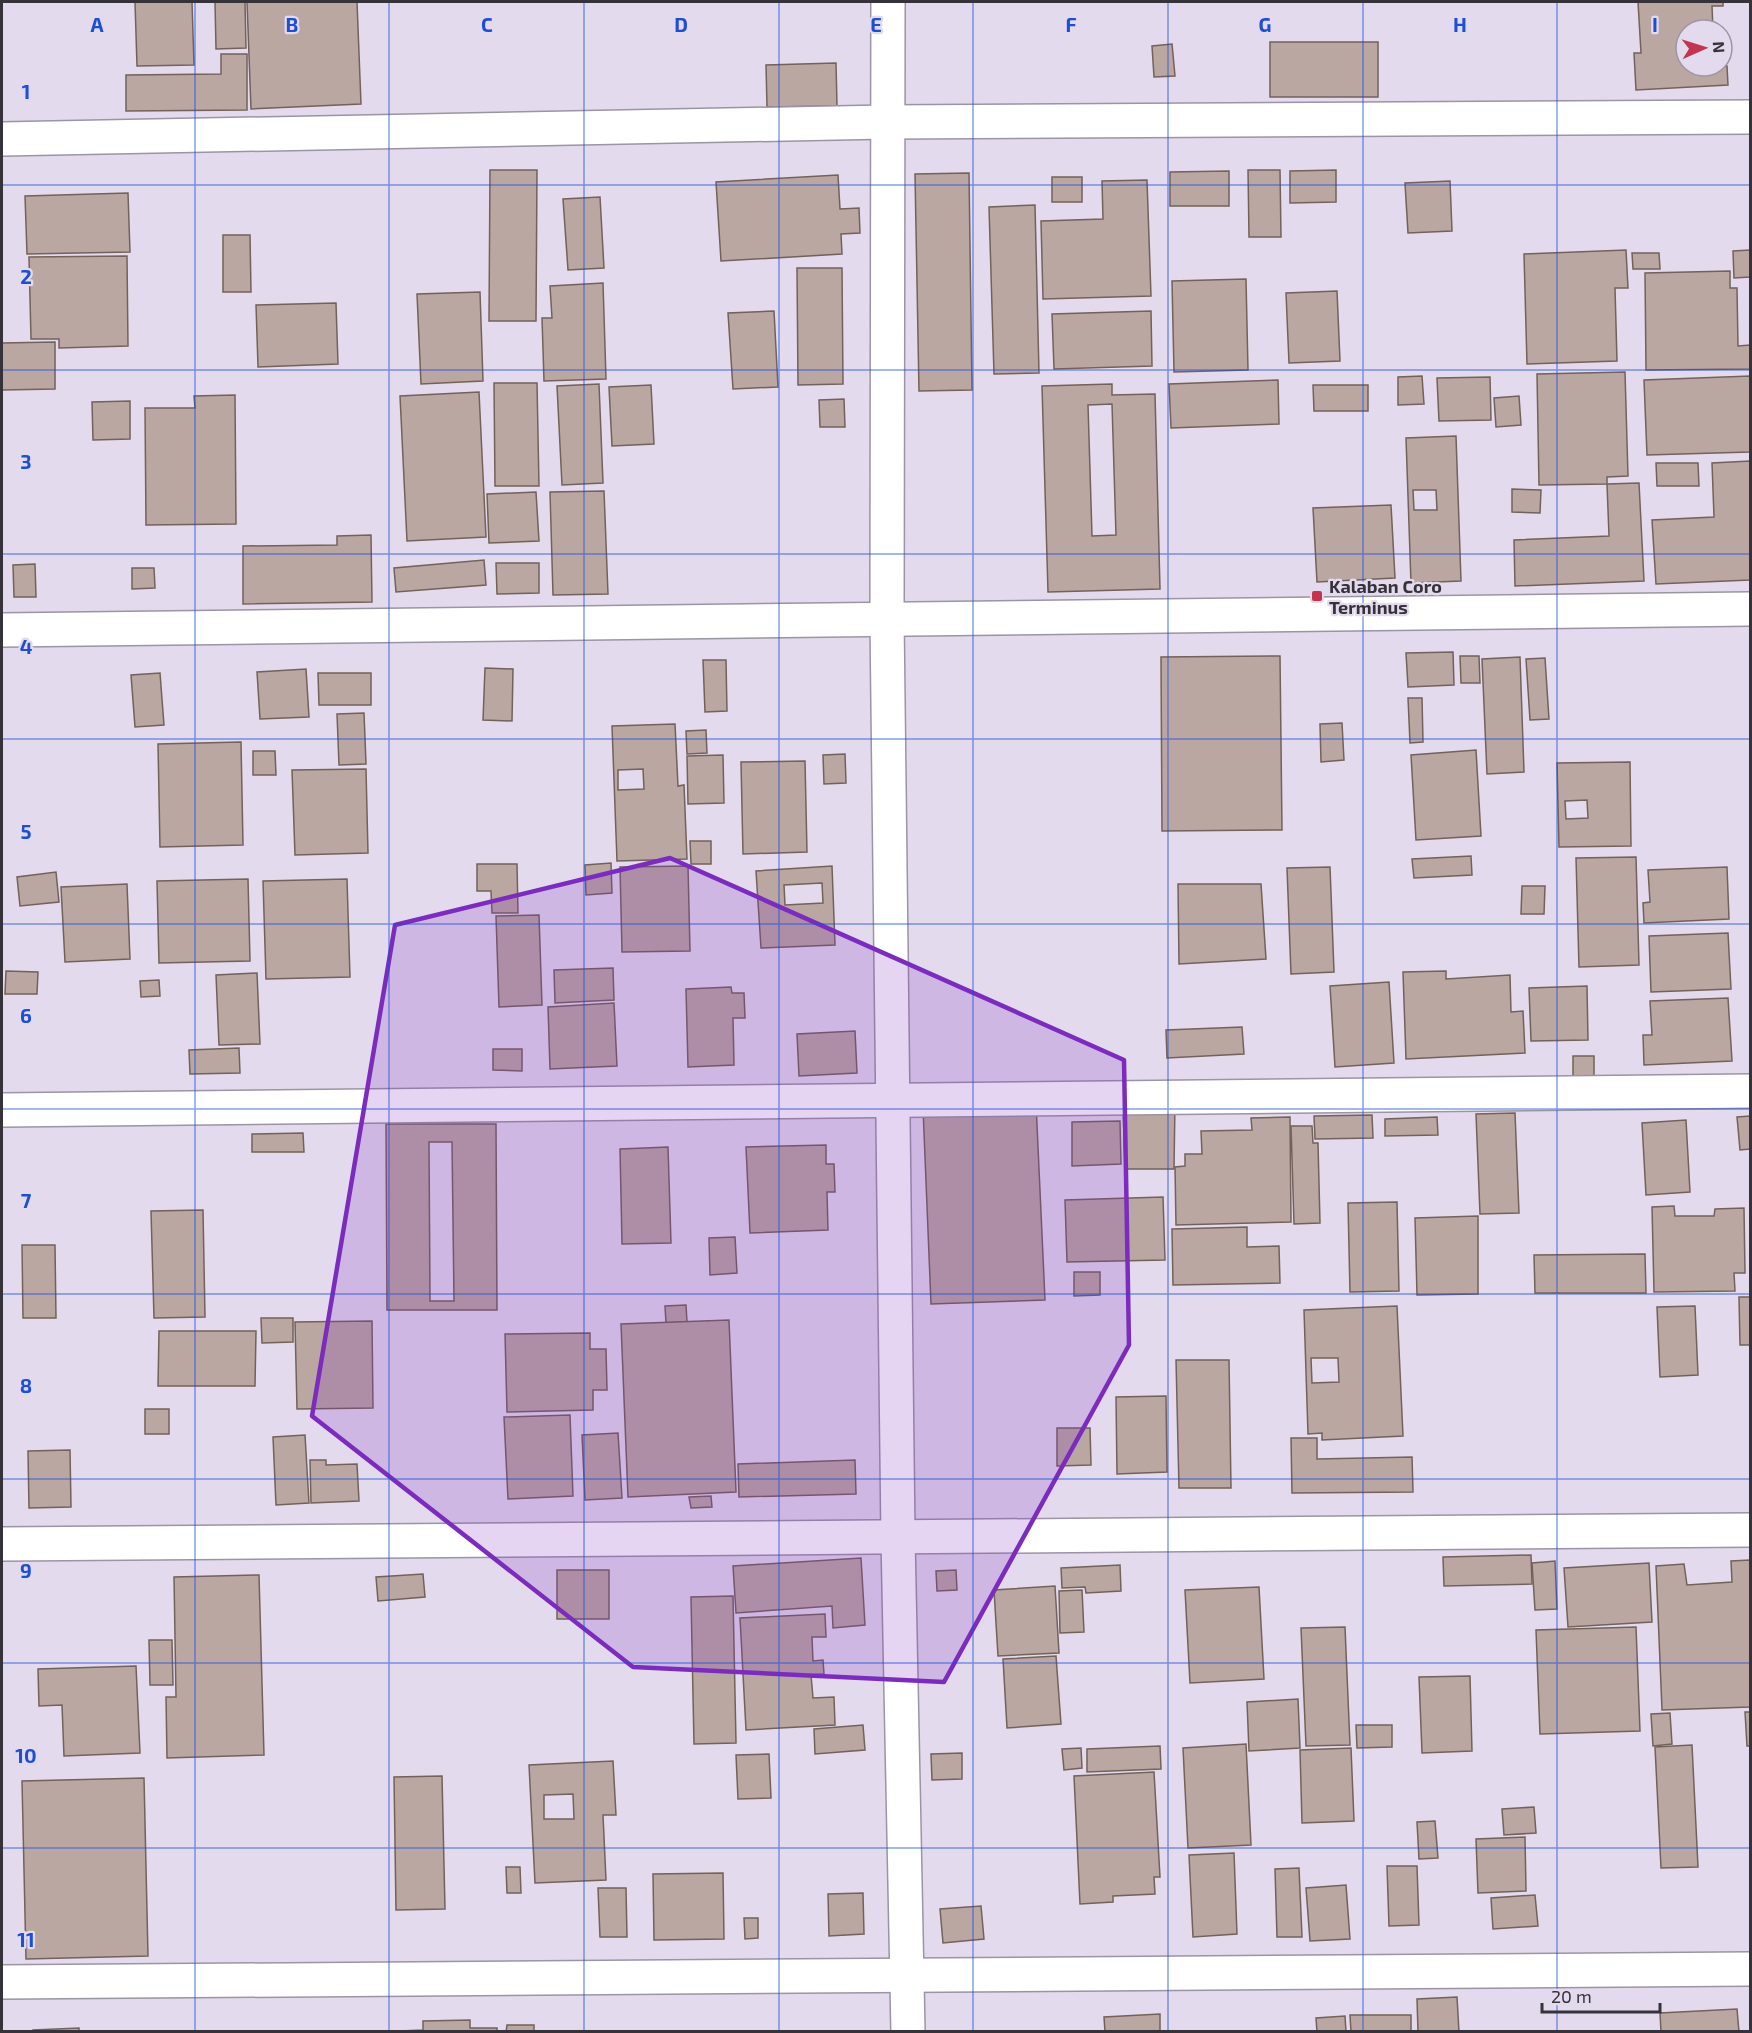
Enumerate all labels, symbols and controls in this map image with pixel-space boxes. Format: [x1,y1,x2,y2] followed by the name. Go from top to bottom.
[90,12,104,36] text: A
[286,12,298,36] text: B
[481,12,493,36] text: C
[674,12,688,36] text: D
[870,12,882,36] text: E
[1065,12,1077,36] text: F
[1259,12,1271,36] text: G
[1453,12,1467,36] text: H
[1652,12,1658,36] text: I
[1674,18,1734,78] north arrow
[1710,41,1729,53] text: N
[22,79,30,103] text: 1
[20,264,32,288] text: 2
[20,449,32,473] text: 3
[1329,575,1442,618] place label: Kalaban Coro Terminus
[1310,589,1324,603] marker: Kalaban Coro Terminus
[20,634,33,658] text: 4
[20,819,32,843] text: 5
[20,1003,32,1027] text: 6
[21,1188,32,1212] text: 7
[20,1373,32,1397] text: 8
[20,1558,32,1582] text: 9
[15,1743,37,1767] text: 10
[17,1927,35,1951] text: 11
[1542,1976,1660,2014] scale bar
[1551,1985,1592,2007] text: 20 m

